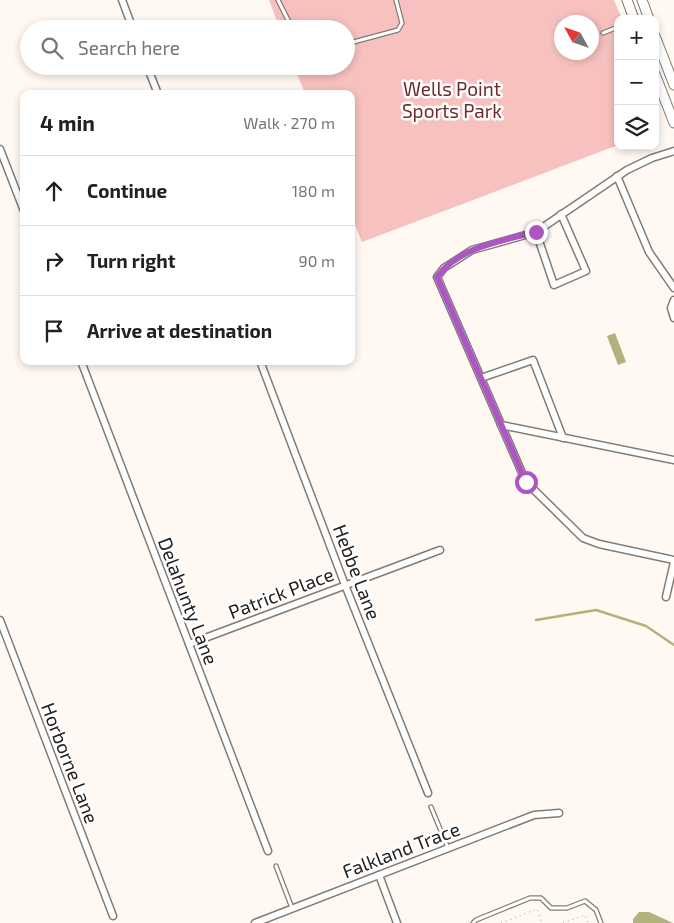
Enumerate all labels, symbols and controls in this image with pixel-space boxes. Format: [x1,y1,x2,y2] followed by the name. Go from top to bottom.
[554,15,599,60] north arrow
[614,15,659,150] map controls
[614,15,659,60] button: +
[20,20,355,75] search box
[38,34,66,62] icon: search
[78,36,180,59] text: Search here
[614,60,659,105] button: −
[402,77,502,122] park label: Wells Point Sports Park
[614,105,659,150] button: layers
[40,110,95,135] text: 4 min
[243,113,335,132] text: Walk · 270 m
[40,177,68,205] icon: ahead
[87,179,167,202] text: Continue
[292,181,335,200] text: 180 m
[525,221,548,244] route end
[40,247,68,275] icon: right
[87,249,175,272] text: Turn right
[299,251,335,270] text: 90 m
[40,317,68,345] icon: arrive
[87,319,272,342] text: Arrive at destination
[515,471,538,494] route start
[329,521,386,623] street label: Hebbe Lane
[154,534,223,668] street label: Delahunty Lane
[225,562,337,623] street label: Patrick Place
[37,699,104,826] street label: Horborne Lane
[339,817,463,882] street label: Falkland Trace

